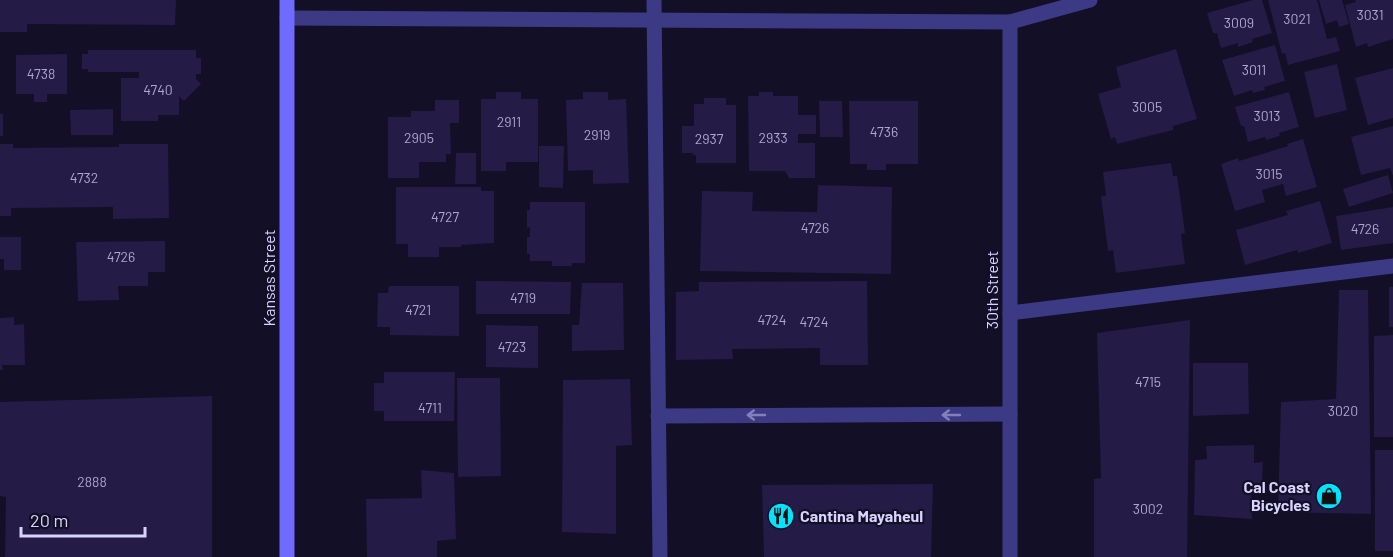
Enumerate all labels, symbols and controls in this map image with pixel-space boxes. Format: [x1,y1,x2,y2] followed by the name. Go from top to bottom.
[1356,6,1384,23] house number: 3031
[1283,10,1311,27] house number: 3021
[1224,14,1254,31] house number: 3009
[1242,61,1266,78] house number: 3011
[27,65,55,82] house number: 4738
[143,81,173,98] house number: 4740
[1132,98,1162,115] house number: 3005
[1254,107,1280,124] house number: 3013
[497,113,521,130] house number: 2911
[870,123,898,140] house number: 4736
[584,126,610,143] house number: 2919
[404,129,434,146] house number: 2905
[758,129,788,146] house number: 2933
[695,130,724,147] house number: 2937
[1256,165,1282,182] house number: 3015
[70,169,98,186] house number: 4732
[431,208,459,225] house number: 4727
[801,219,829,236] house number: 4726
[1351,220,1379,237] house number: 4726
[259,229,278,327] street label: Kansas Street
[107,248,135,265] house number: 4726
[982,251,1001,329] street label: 30th Street
[510,289,536,306] house number: 4719
[405,301,431,318] house number: 4721
[757,311,787,328] house number: 4724
[799,313,829,330] house number: 4724
[498,338,526,355] house number: 4723
[1135,373,1161,390] house number: 4715
[418,399,442,416] house number: 4711
[1328,402,1358,419] house number: 3020
[942,409,962,421] one-way arrow
[747,410,767,421] one-way arrow
[77,473,107,490] house number: 2888
[1244,477,1310,514] place label: Cal Coast Bicycles
[1314,481,1344,511] shop icon: Cal Coast Bicycles
[21,500,146,538] scale bar
[1133,500,1163,517] house number: 3002
[766,501,796,531] restaurant icon: Cantina Mayaheul
[800,506,923,525] place label: Cantina Mayaheul
[30,509,68,531] text: 20 m

